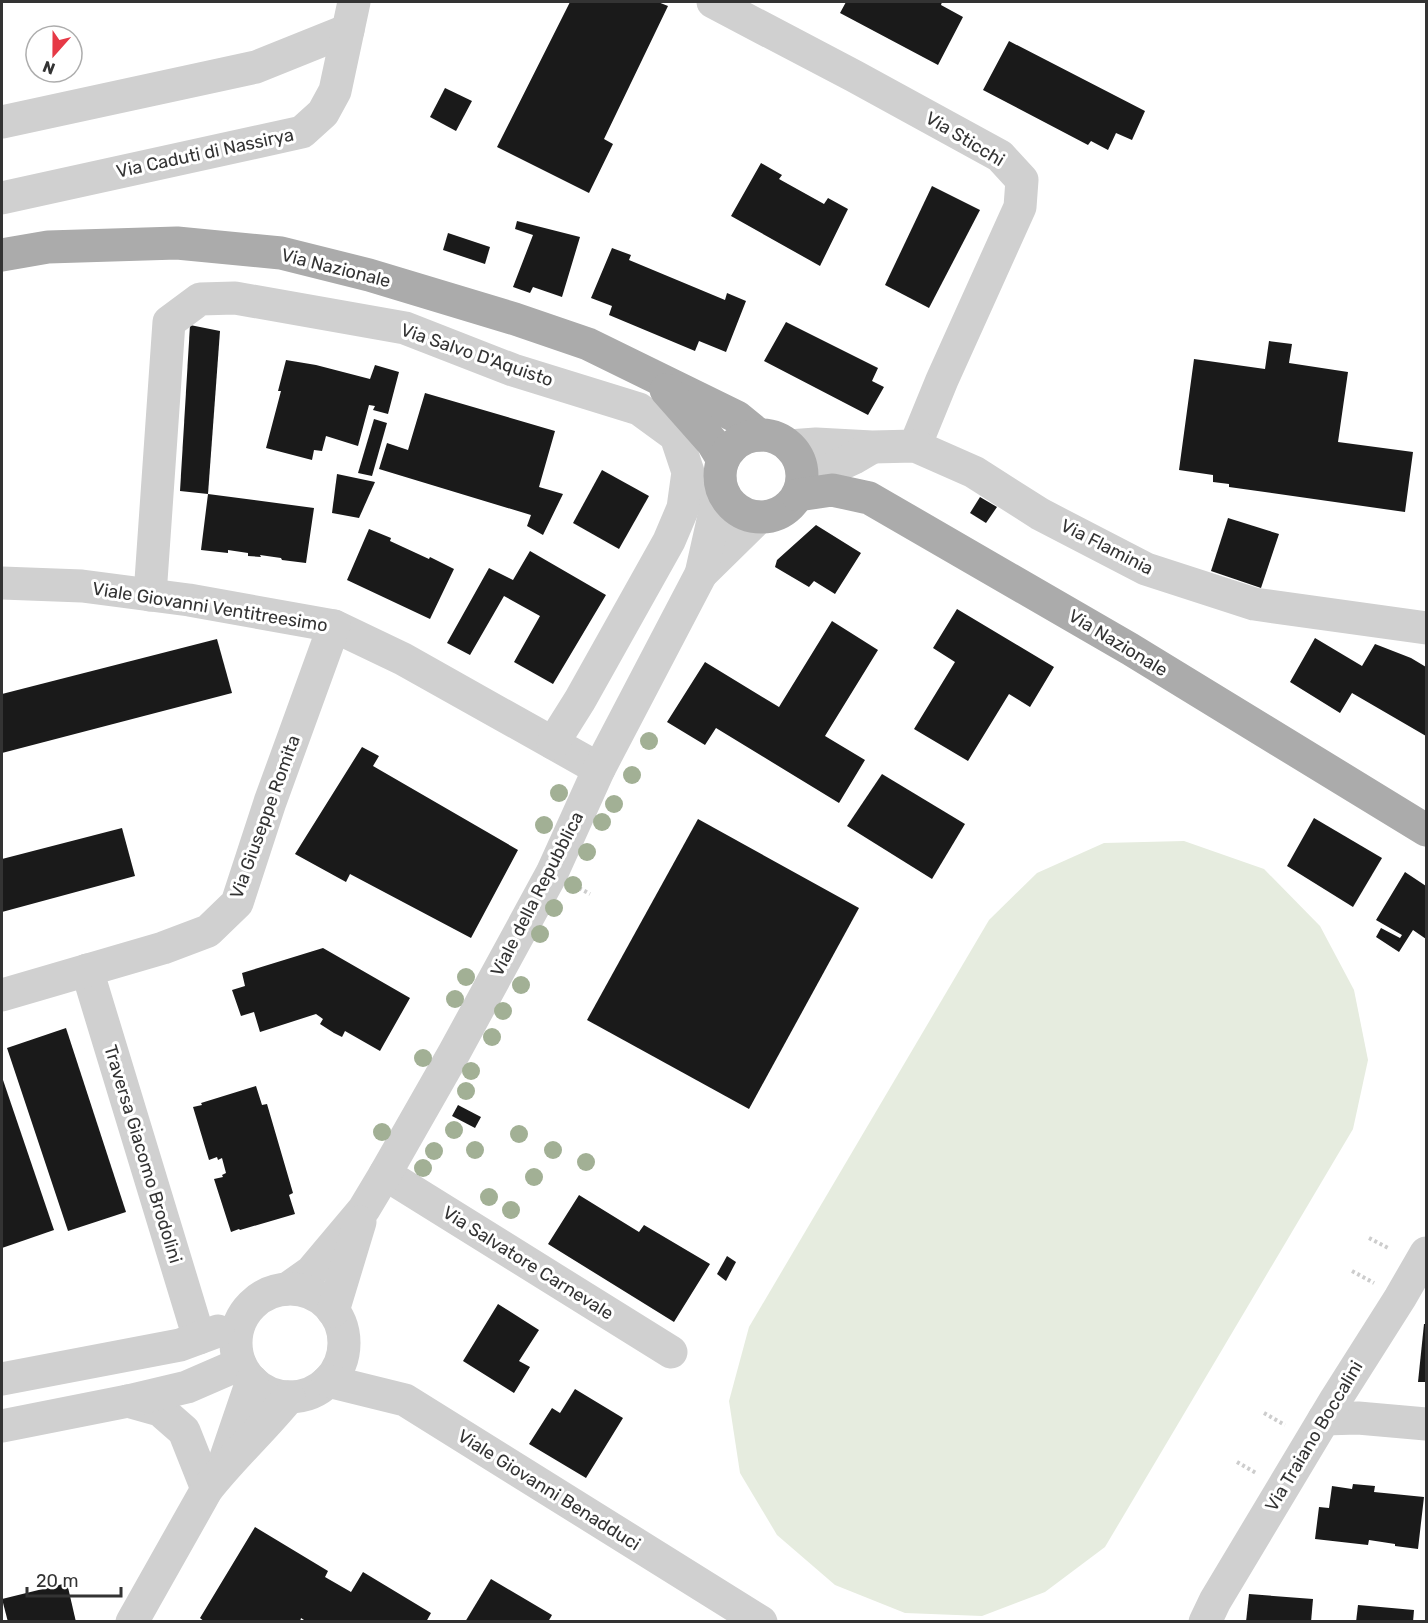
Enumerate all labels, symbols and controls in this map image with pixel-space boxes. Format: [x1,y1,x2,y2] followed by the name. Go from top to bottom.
[24,24,84,84] north arrow
[40,57,58,78] text: N
[922,107,1008,171] street label: Via Sticchi
[114,123,296,183] street label: Via Caduti di Nassirya
[279,244,393,292] street label: Via Nazionale
[398,319,556,391] street label: Via Salvo D'Aquisto
[1057,514,1157,580] street label: Via Flaminia
[91,578,329,636] street label: Viale Giovanni Ventitreesimo
[1064,605,1172,681] street label: Via Nazionale
[225,732,305,902] street label: Via Giuseppe Romita
[486,808,588,980] street label: Viale della Repubblica
[99,1042,187,1266] street label: Traversa Giacomo Brodolini
[438,1201,618,1325] street label: Via Salvatore Carnevale
[1260,1357,1368,1515] street label: Via Traiano Boccalini
[454,1425,644,1555] street label: Viale Giovanni Benadduci
[27,1560,122,1598] scale bar
[36,1570,78,1592] text: 20 m

